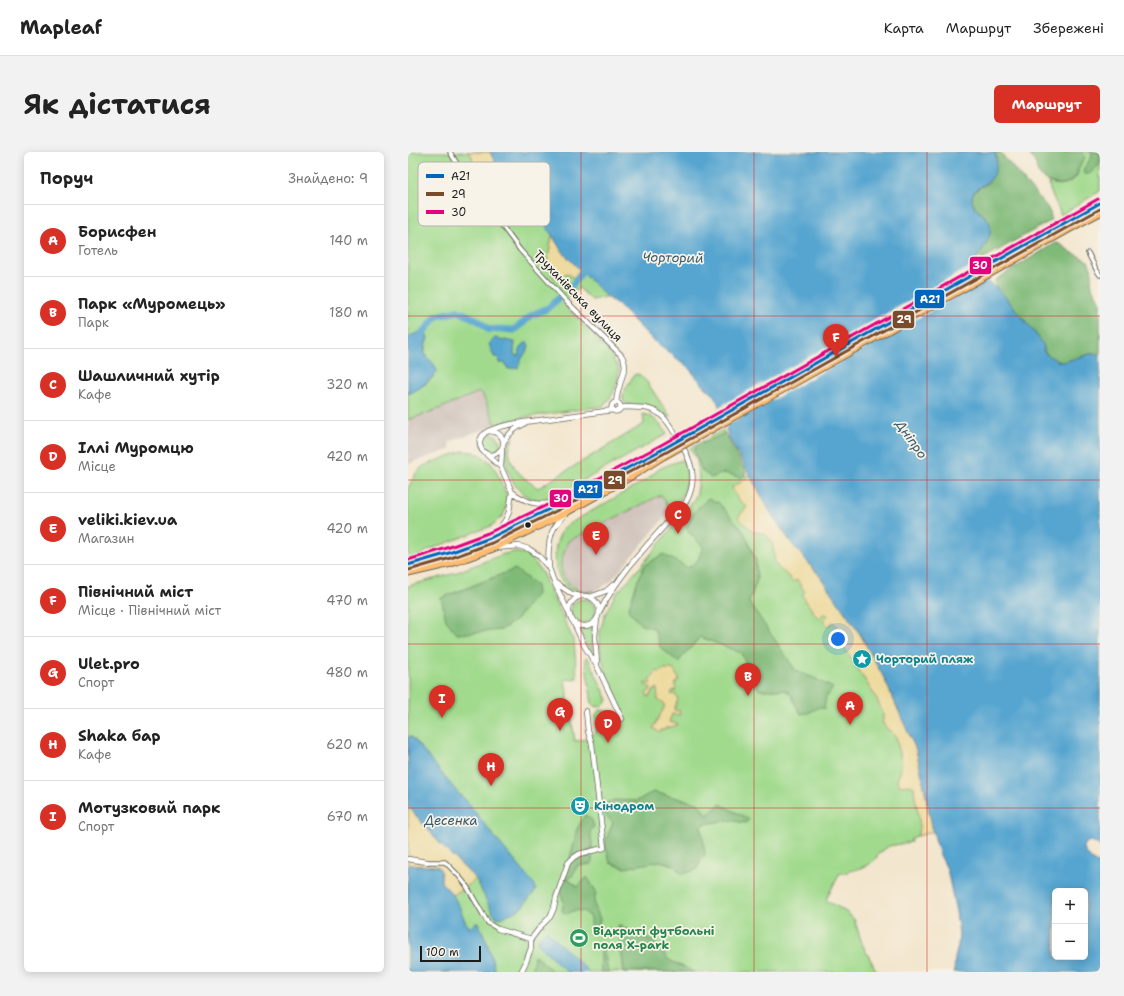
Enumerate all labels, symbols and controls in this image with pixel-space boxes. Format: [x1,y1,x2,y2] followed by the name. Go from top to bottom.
[20,15,102,40] text: Mapleaf
[884,19,924,37] text: Карта
[946,19,1011,37] text: Маршрут
[1033,19,1104,37] text: Збережені
[24,85,211,123] text: Як дістатися
[994,85,1100,123] button: Маршрут
[418,162,550,226] legend
[40,167,93,189] text: Поруч
[451,169,470,184] text: А21
[288,170,368,187] text: Знайдено: 9
[451,187,466,202] text: 29
[451,205,466,220] text: 30
[78,222,156,242] text: Борисфен
[48,232,58,249] text: A
[329,232,368,249] text: 140 m
[78,242,118,259] text: Готель
[530,247,626,345] street label: Труханівська вулиця
[642,248,704,267] water label: Чорторий
[969,256,992,275] line badge: 30
[972,258,988,273] text: 30
[914,289,945,309] line badge: А21
[920,292,940,307] text: А21
[78,294,225,314] text: Парк «Муромець»
[49,304,57,321] text: B
[329,304,368,321] text: 180 m
[892,310,915,329] line badge: 29
[897,312,912,327] text: 29
[78,314,109,331] text: Парк
[823,324,849,357] pin: F
[78,366,220,386] text: Шашличний хутір
[49,376,57,393] text: C
[326,376,368,393] text: 320 m
[78,386,112,403] text: Кафе
[892,416,931,462] water label: Дніпро
[78,438,194,458] text: Іллі Муромцю
[48,448,58,465] text: D
[326,448,368,465] text: 420 m
[78,458,116,475] text: Місце
[603,470,626,490] line badge: 29
[608,473,623,488] text: 29
[573,480,603,499] line badge: А21
[578,482,598,497] text: А21
[549,489,572,508] line badge: 30
[553,491,569,506] text: 30
[665,501,691,534] pin: C
[78,510,177,530] text: veliki.kiev.ua
[49,520,57,537] text: E
[326,520,368,537] text: 420 m
[523,520,533,530] unlabelled marker
[583,522,609,555] pin: E
[78,530,134,547] text: Магазин
[78,582,193,602] text: Північний міст
[49,592,57,609] text: F
[326,592,368,609] text: 470 m
[78,602,221,619] text: Місце · Північний міст
[828,629,848,649] your location
[851,648,873,670] place icon: Чорторий пляж
[876,651,974,667] place label: Чорторий пляж
[78,654,140,674] text: Ulet.pro
[735,663,761,696] pin: B
[48,664,58,681] text: G
[326,664,368,681] text: 480 m
[78,674,114,691] text: Спорт
[429,685,455,718] pin: I
[837,692,863,725] pin: A
[547,698,573,731] pin: G
[595,710,621,743] pin: D
[78,726,160,746] text: Shaka бар
[48,736,58,753] text: H
[326,736,368,753] text: 620 m
[78,746,112,763] text: Кафе
[478,753,504,786] pin: H
[569,795,591,817] theatre icon: Кінодром
[78,798,220,818] text: Мотузковий парк
[594,798,654,814] place label: Кінодром
[49,808,57,825] text: I
[327,808,368,825] text: 670 m
[423,812,478,829] water label: Десенка
[78,818,114,835] text: Спорт
[1052,888,1088,960] map controls
[1052,888,1088,924] button: +
[593,923,715,953] place label: Відкриті футбольні поля X-park
[1052,924,1088,960] button: −
[568,927,590,949] sports icon: Відкриті футбольні поля X-park
[420,944,481,963] scale bar
[426,945,459,960] text: 100 m

